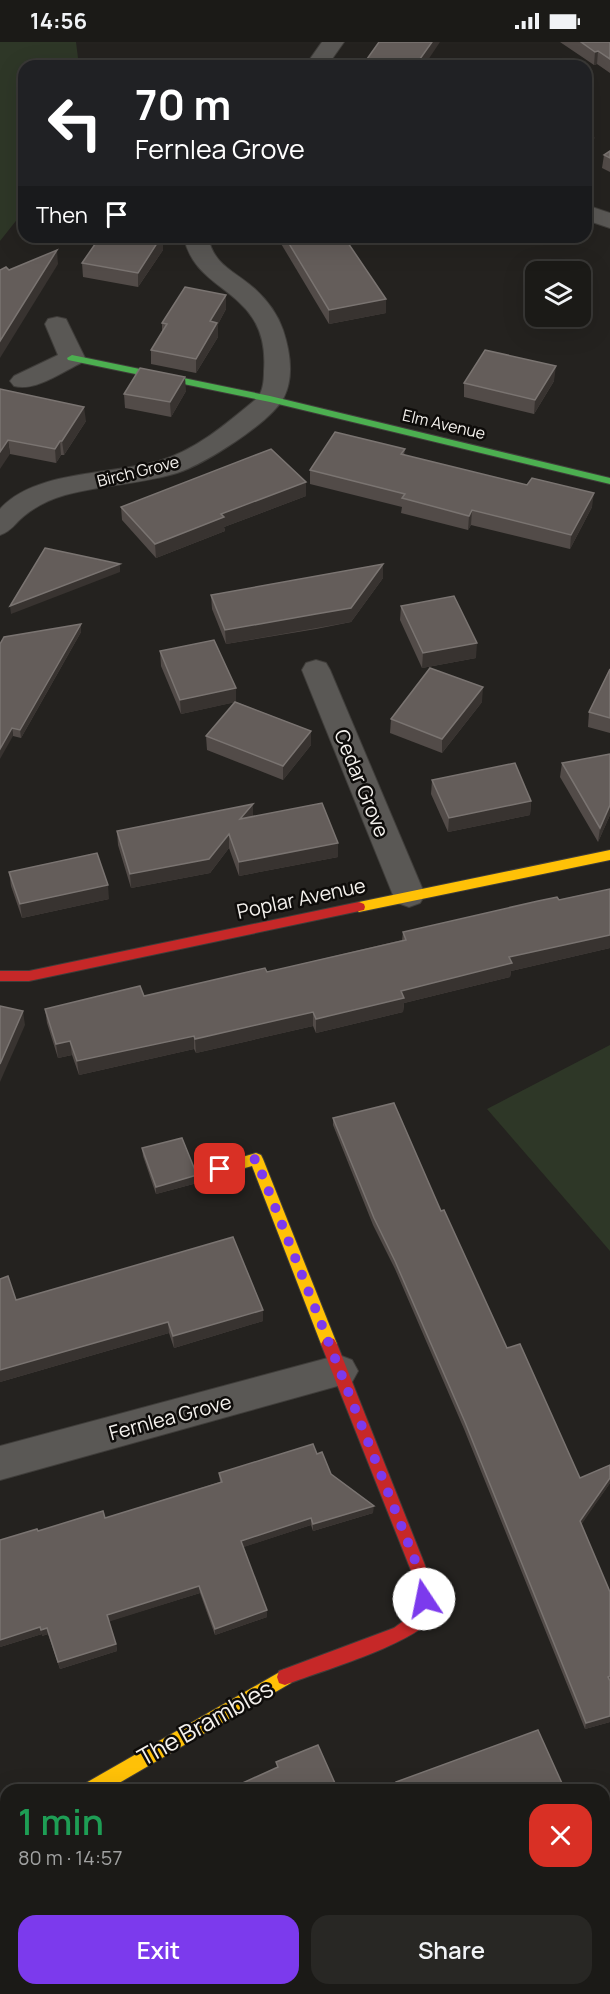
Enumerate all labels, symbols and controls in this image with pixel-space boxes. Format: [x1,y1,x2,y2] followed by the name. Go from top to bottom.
[30,6,87,36] text: 14:56
[135,75,231,133] text: 70 m
[36,84,114,162] icon: left
[135,130,305,167] text: Fernlea Grove
[100,198,133,231] icon: arrive
[36,200,88,230] text: Then
[525,261,591,327] map controls
[525,261,591,327] button: layers
[400,404,488,444] street label: Elm Avenue
[95,450,181,492] street label: Birch Grove
[328,725,396,841] street label: Cedar Grove
[234,871,368,925] street label: Poplar Avenue
[194,1143,245,1194] pin
[203,1152,236,1185] icon: arrive
[106,1388,234,1446] street label: Fernlea Grove
[392,1567,456,1631] position arrow
[131,1671,279,1773] street label: The Brambles
[18,1797,104,1846] text: 1 min
[529,1804,592,1867] button: close
[18,1844,122,1871] text: 80 m · 14:57
[18,1915,299,1984] button: Exit
[311,1915,592,1984] button: Share

